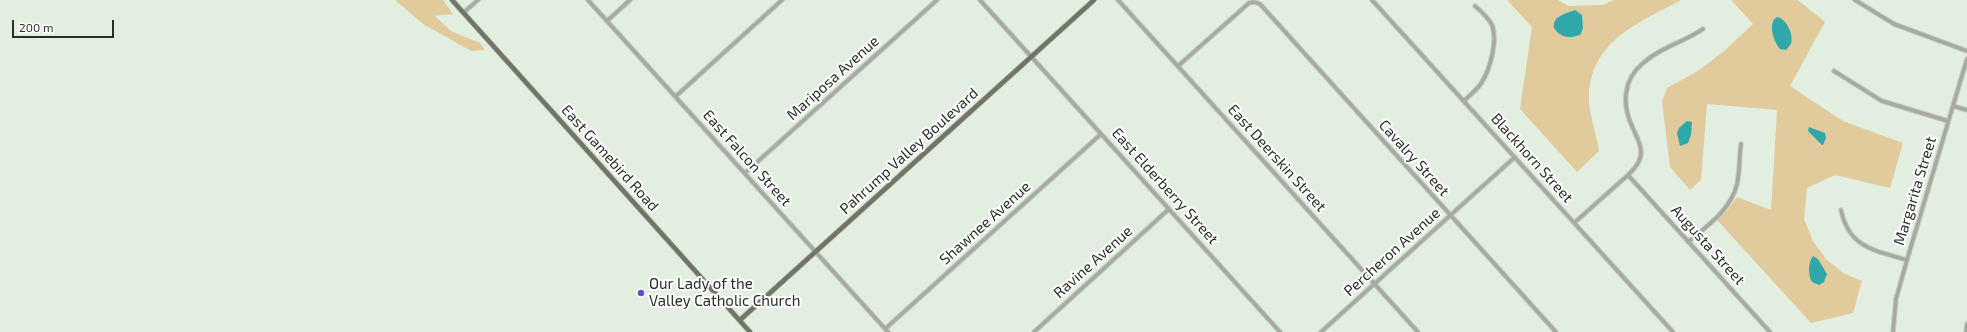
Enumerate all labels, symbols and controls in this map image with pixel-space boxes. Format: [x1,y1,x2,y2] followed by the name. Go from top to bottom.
[14,12,116,38] scale bar
[19,20,53,34] text: 200 m
[783,32,883,124] street label: Mariposa Avenue
[836,84,982,218] street label: Pahrump Valley Boulevard
[558,101,662,215] street label: East Gamebird Road
[1224,101,1330,215] street label: East Deerskin Street
[699,106,795,210] street label: East Falcon Street
[1487,110,1577,206] street label: Blackhorn Street
[1375,116,1453,200] street label: Cavalry Street
[1108,124,1222,248] street label: East Elderberry Street
[1890,135,1940,247] street label: Margarita Street
[936,177,1034,269] street label: Shawnee Avenue
[1667,201,1749,289] street label: Augusta Street
[1340,204,1444,300] street label: Percheron Avenue
[1050,222,1136,302] street label: Ravine Avenue
[649,275,800,310] place label: Our Lady of the Valley Catholic Church
[636,288,646,298] marker: Our Lady of the Valley Catholic Church

